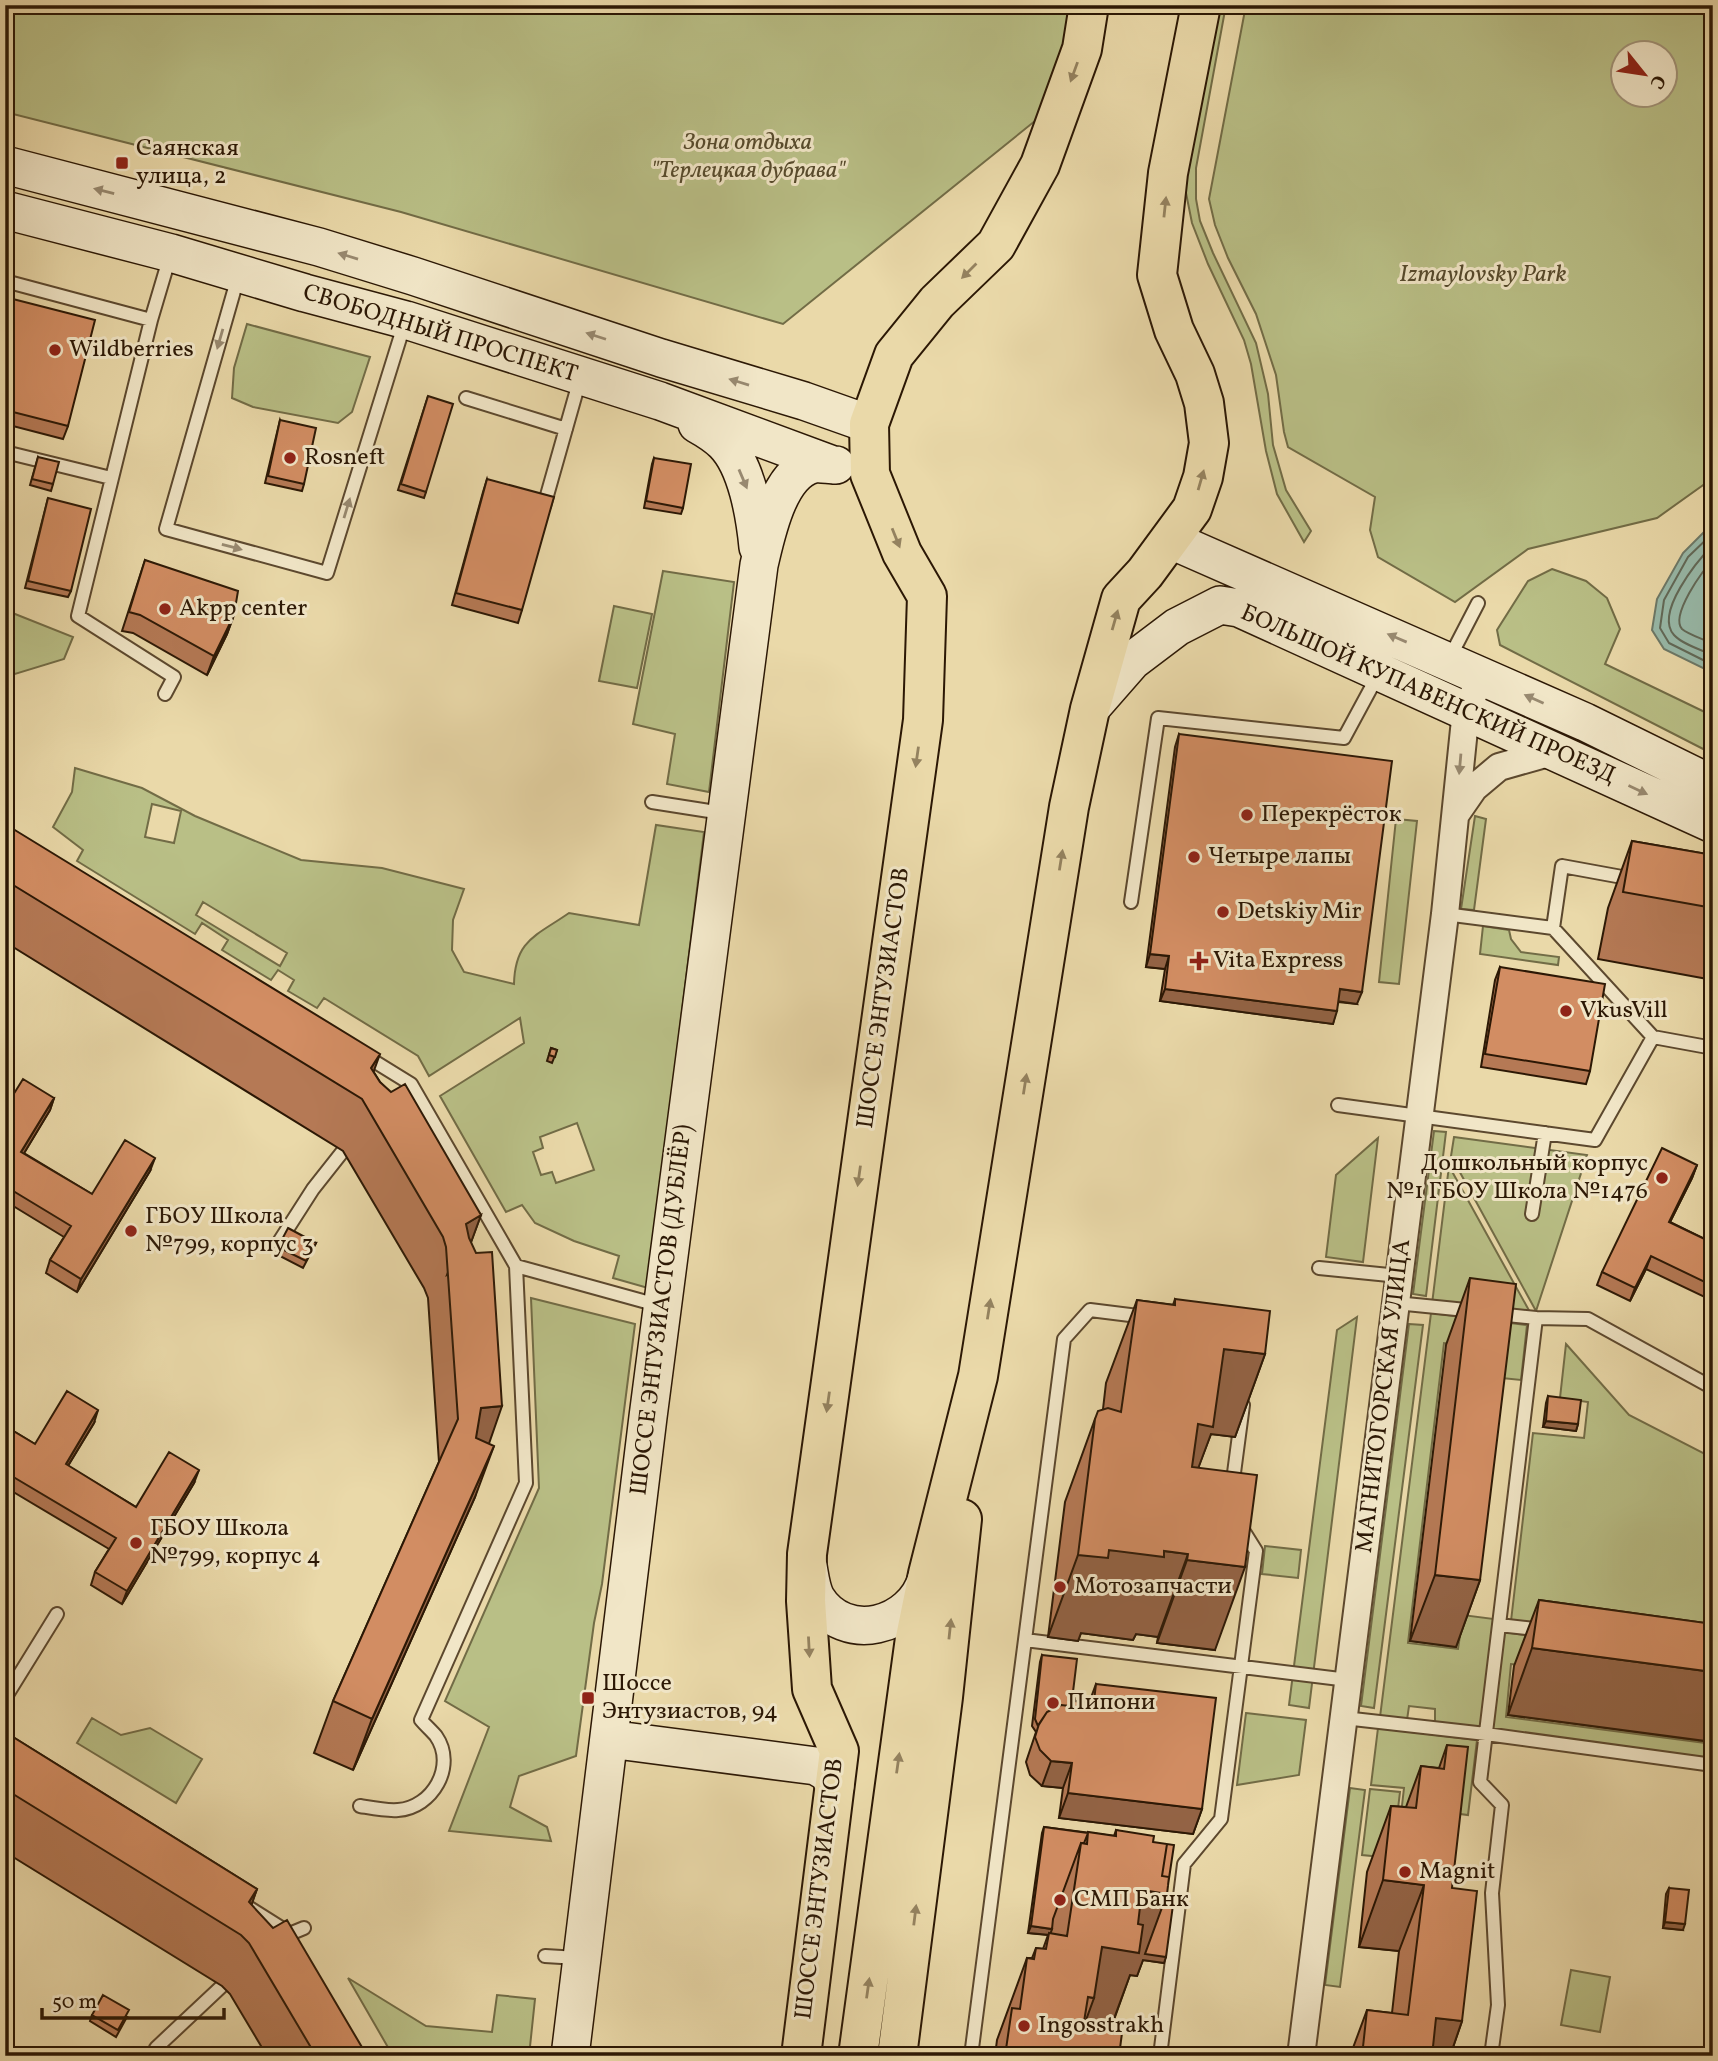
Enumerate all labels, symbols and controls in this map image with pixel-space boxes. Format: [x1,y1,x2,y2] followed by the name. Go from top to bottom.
[1610,38,1680,108] north arrow
[1068,61,1079,82] one-way arrow
[1643,70,1671,93] text: С
[651,126,846,188] park label: Зона отдыха "Терлецкая дубрава"
[136,132,239,194] place label: Саянская улица, 2
[114,155,130,171] marker: Саянская улица, 2
[93,185,115,196] one-way arrow
[1159,196,1170,218] one-way arrow
[337,250,358,260] one-way arrow
[1399,258,1567,292] park label: Izmaylovsky Park
[961,262,978,279] one-way arrow
[298,276,582,392] street label: СВОБОДНЫЙ ПРОСПЕКТ
[214,328,225,350] one-way arrow
[585,330,606,341] one-way arrow
[69,333,194,367] place label: Wildberries
[47,342,63,358] marker: Wildberries
[728,376,749,387] one-way arrow
[304,441,385,475] place label: Rosneft
[282,450,298,466] marker: Rosneft
[738,468,749,489] one-way arrow
[1197,469,1207,490] one-way arrow
[342,497,352,518] one-way arrow
[890,527,901,548] one-way arrow
[222,543,243,553] one-way arrow
[179,592,307,626] place label: Akpp center
[1235,597,1621,793] street label: БОЛЬШОЙ КУПАВЕНСКИЙ ПРОЕЗД
[157,601,173,617] marker: Akpp center
[1110,609,1121,631] one-way arrow
[1387,632,1408,643] one-way arrow
[1523,693,1544,704] one-way arrow
[912,746,923,768] one-way arrow
[1455,753,1466,775] one-way arrow
[1628,785,1649,796] one-way arrow
[1261,798,1402,832] place label: Перекрёсток
[1239,807,1255,823] marker: Перекрёсток
[1208,840,1351,874] place label: Четыре лапы
[1056,849,1067,871] one-way arrow
[1186,849,1202,865] marker: Четыре лапы
[849,865,919,1131] street label: ШОССЕ ЭНТУЗИАСТОВ
[1237,895,1362,929] place label: Detskiy Mir
[1215,904,1231,920] marker: Detskiy Mir
[1213,944,1343,978] place label: Vita Express
[1191,953,1207,969] marker: Vita Express
[1580,994,1668,1028] place label: VkusVill
[1558,1003,1574,1019] marker: VkusVill
[1020,1073,1031,1095] one-way arrow
[622,1123,702,1497] street label: ШОССЕ ЭНТУЗИАСТОВ (ДУБЛЁР)
[1386,1147,1648,1209] place label: Дошкольный корпус №1 ГБОУ Школа №1476
[853,1165,864,1187] one-way arrow
[1654,1170,1670,1186] marker: Дошкольный корпус №1 ГБОУ Школа №1476
[145,1200,314,1262] place label: ГБОУ Школа №799, корпус 3
[123,1223,139,1239] marker: ГБОУ Школа №799, корпус 3
[1348,1237,1420,1555] street label: МАГНИТОГОРСКАЯ УЛИЦА
[984,1298,995,1320] one-way arrow
[822,1391,833,1413] one-way arrow
[150,1512,321,1574] place label: ГБОУ Школа №799, корпус 4
[128,1535,144,1551] marker: ГБОУ Школа №799, корпус 4
[1074,1570,1232,1604] place label: Мотозапчасти
[1052,1579,1068,1595] marker: Мотозапчасти
[945,1618,956,1640] one-way arrow
[804,1636,815,1658] one-way arrow
[602,1667,778,1729] place label: Шоссе Энтузиастов, 94
[1067,1686,1155,1720] place label: Пипони
[580,1690,596,1706] marker: Шоссе Энтузиастов, 94
[1045,1695,1061,1711] marker: Пипони
[893,1752,904,1774] one-way arrow
[787,1756,853,2022] street label: ШОССЕ ЭНТУЗИАСТОВ
[1419,1855,1496,1889] place label: Magnit
[1397,1864,1413,1880] marker: Magnit
[1074,1883,1189,1917] place label: СМП Банк
[1052,1892,1068,1908] marker: СМП Банк
[910,1904,921,1926] one-way arrow
[42,1977,224,2021] scale bar
[862,1977,873,1999] one-way arrow
[52,1988,97,2017] text: 50 m
[1038,2009,1164,2043] place label: Ingosstrakh
[1016,2018,1032,2034] marker: Ingosstrakh

